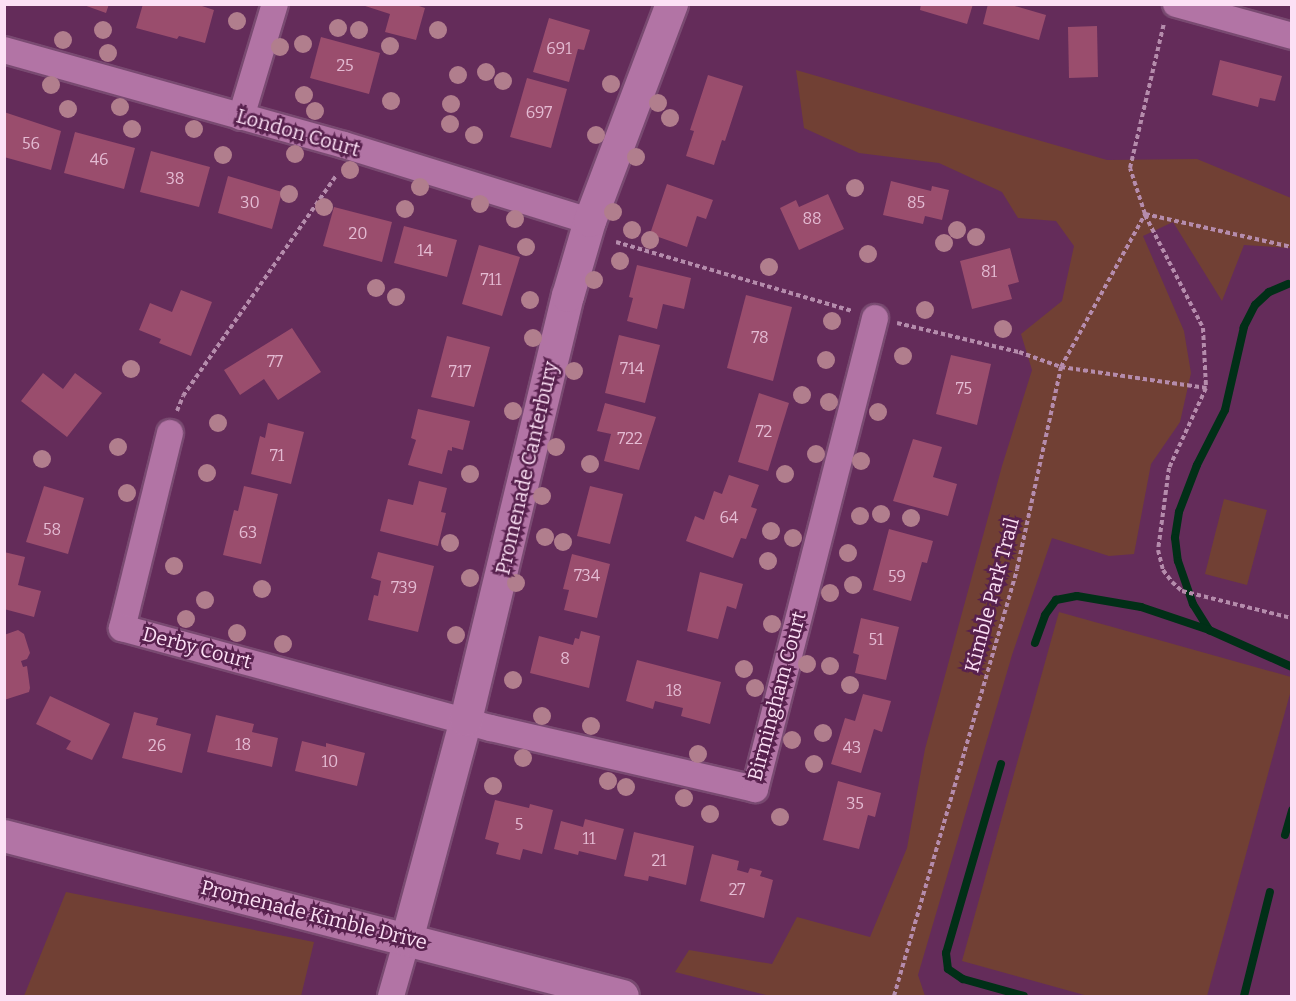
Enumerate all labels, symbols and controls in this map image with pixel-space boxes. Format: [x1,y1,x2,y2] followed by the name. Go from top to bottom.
[546,39,572,59] house number: 691
[336,56,354,76] house number: 25
[526,103,552,123] house number: 697
[234,104,362,162] street label: London Court
[22,134,40,154] house number: 56
[90,150,108,170] house number: 46
[166,169,184,189] house number: 38
[240,193,260,213] house number: 30
[907,193,925,213] house number: 85
[802,209,822,229] house number: 88
[349,224,367,244] house number: 20
[417,241,433,261] house number: 14
[981,262,997,282] house number: 81
[480,270,502,290] house number: 711
[751,328,769,348] house number: 78
[267,352,283,372] house number: 77
[491,359,563,577] street label: Promenade Canterbury
[620,359,644,379] house number: 714
[449,362,471,382] house number: 717
[956,379,972,399] house number: 75
[756,422,772,442] house number: 72
[617,429,643,449] house number: 722
[270,446,284,466] house number: 71
[720,508,738,528] house number: 64
[960,515,1024,675] street label: Kimble Park Trail
[43,520,61,540] house number: 58
[239,523,257,543] house number: 63
[574,566,600,586] house number: 734
[888,567,906,587] house number: 59
[391,578,417,598] house number: 739
[743,609,811,783] street label: Birmingham Court
[140,622,254,674] street label: Derby Court
[869,630,883,650] house number: 51
[560,649,570,669] house number: 8
[666,681,682,701] house number: 18
[235,735,251,755] house number: 18
[148,736,166,756] house number: 26
[843,738,861,758] house number: 43
[322,752,338,772] house number: 10
[846,794,864,814] house number: 35
[515,815,523,835] house number: 5
[583,829,595,849] house number: 11
[651,851,667,871] house number: 21
[198,875,430,955] street label: Promenade Kimble Drive
[729,880,745,900] house number: 27

